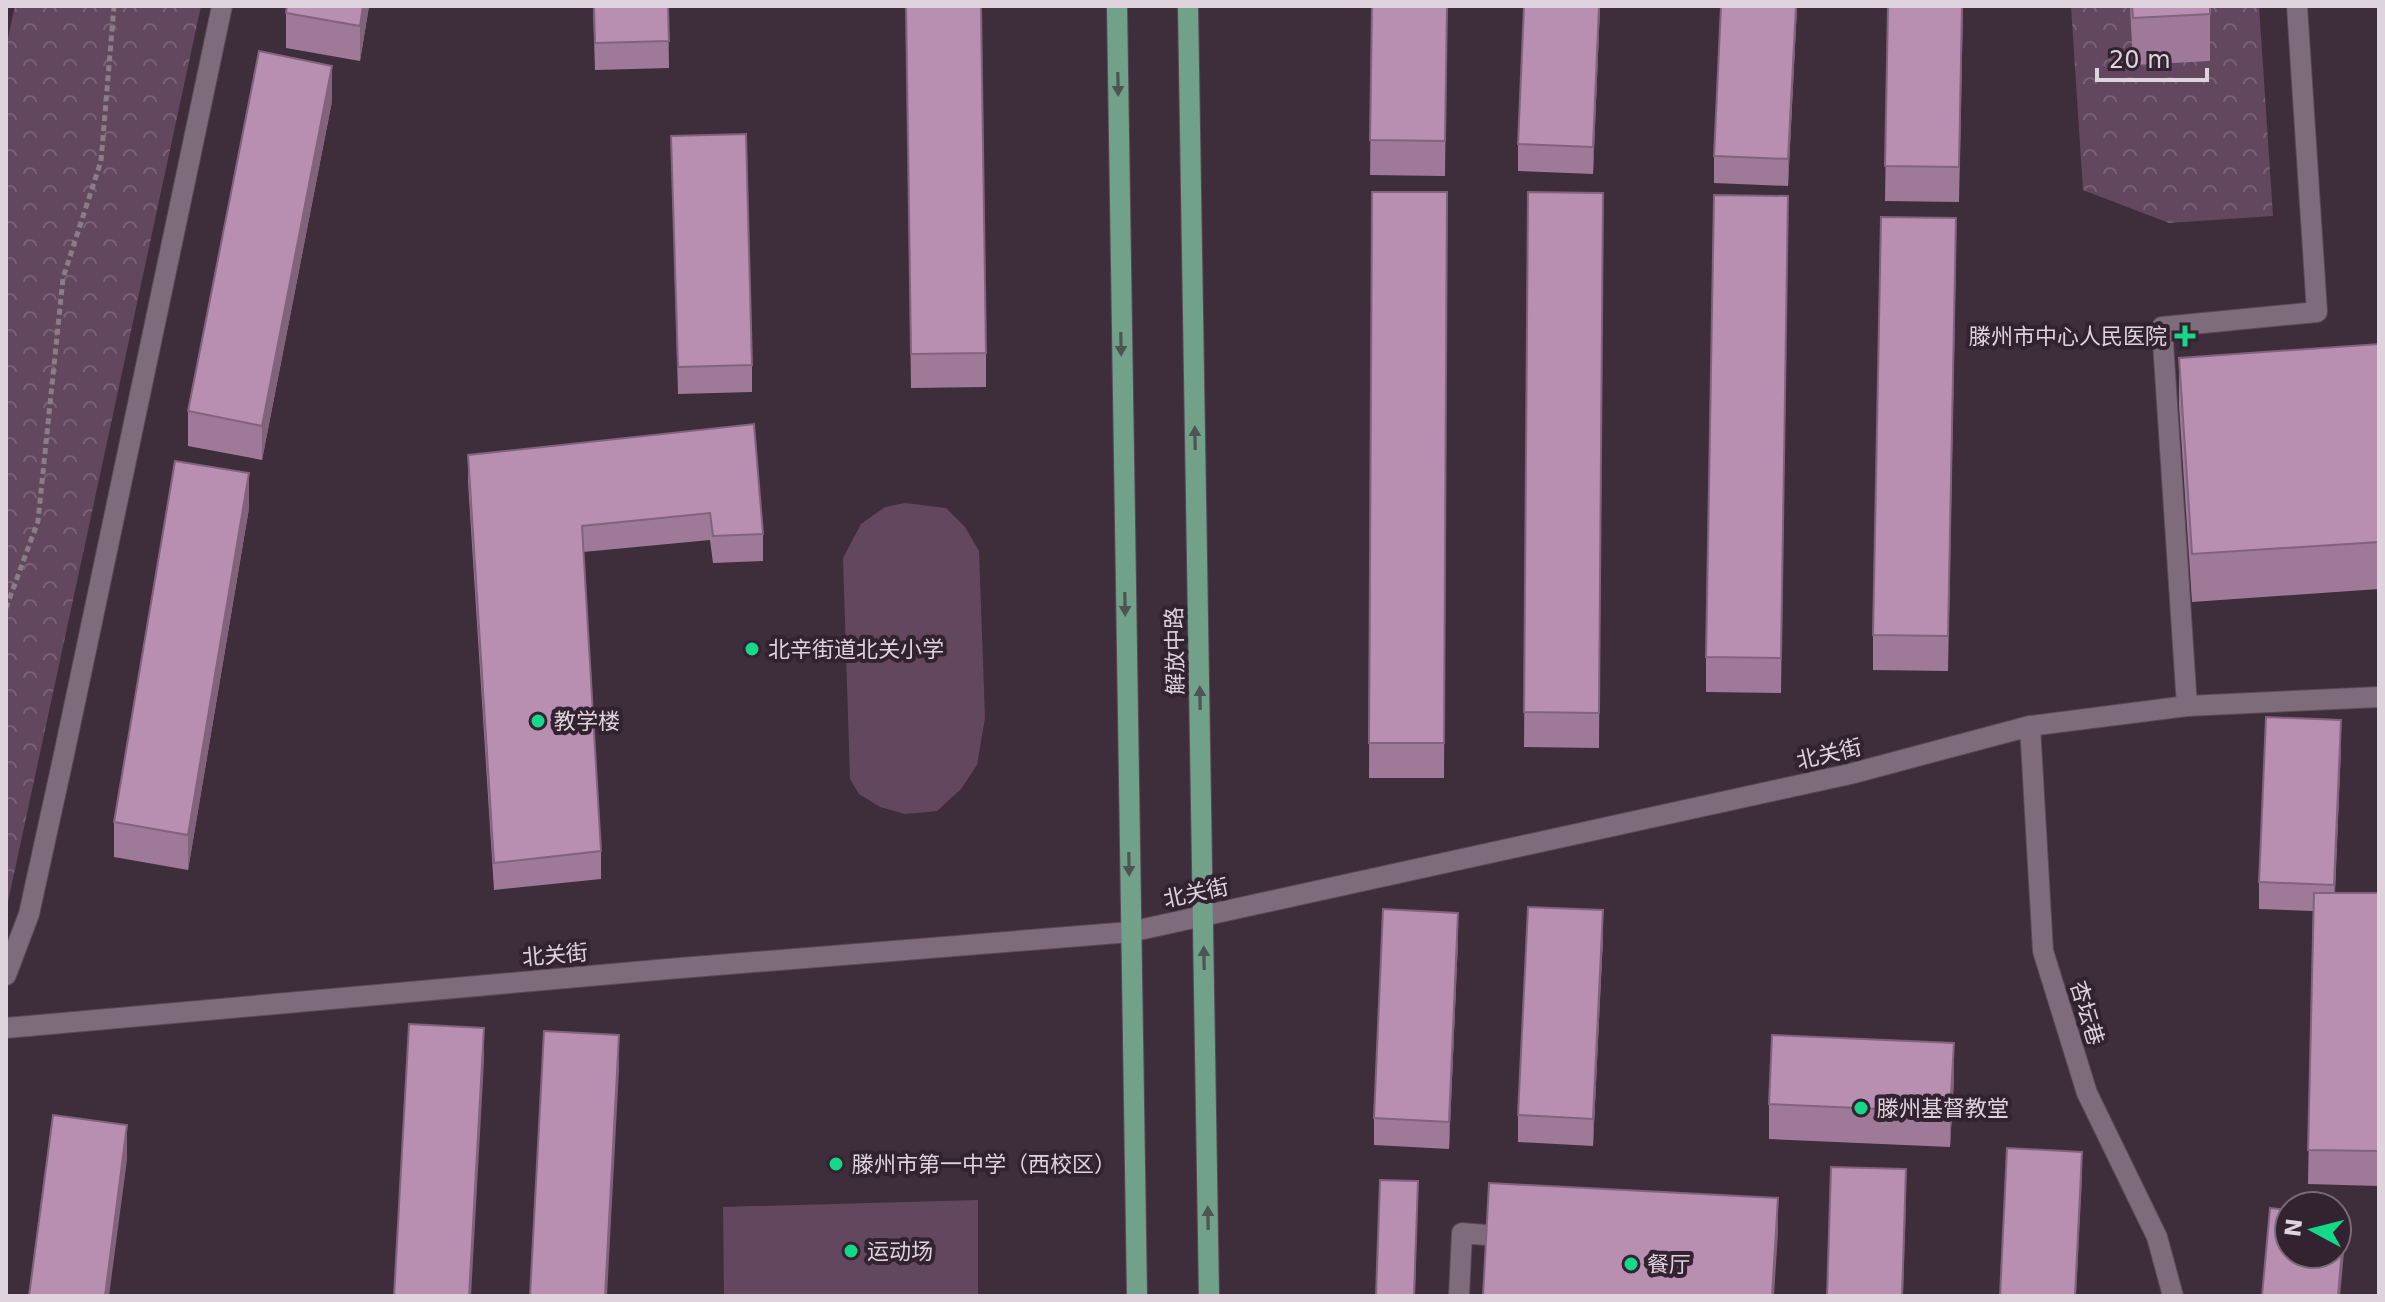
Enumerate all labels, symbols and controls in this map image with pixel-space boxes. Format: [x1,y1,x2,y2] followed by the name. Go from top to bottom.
[2097,32,2207,82] scale bar
[2109,46,2171,74] text: 20 m
[1112,72,1124,97] one-way arrow
[1969,324,2167,349] place label: 滕州市中心人民医院
[2174,325,2196,347] marker: 滕州市中心人民医院
[1115,332,1128,357] one-way arrow
[1189,425,1201,450] one-way arrow
[1119,592,1131,617] one-way arrow
[1162,607,1188,695] street label: 解放中路
[768,637,944,662] place label: 北辛街道北关小学
[743,640,761,658] marker: 北辛街道北关小学
[1193,685,1206,710] one-way arrow
[554,709,620,734] place label: 教学楼
[529,712,547,730] marker: 教学楼
[1794,734,1864,774] street label: 北关街
[1123,852,1135,877] one-way arrow
[1161,874,1231,912] street label: 北关街
[521,940,589,970] street label: 北关街
[1198,945,1210,970] one-way arrow
[2065,978,2109,1048] street label: 杏坛巷
[1877,1096,2009,1121] place label: 滕州基督教堂
[1852,1099,1870,1117] marker: 滕州基督教堂
[852,1152,1116,1177] place label: 滕州市第一中学（西校区）
[827,1155,845,1173] marker: 滕州市第一中学（西校区）
[2273,1190,2353,1270] north arrow
[1202,1205,1214,1230] one-way arrow
[2280,1217,2307,1238] text: N
[867,1239,933,1264] place label: 运动场
[842,1242,860,1260] marker: 运动场
[1647,1252,1691,1277] place label: 餐厅
[1622,1255,1640,1273] marker: 餐厅

